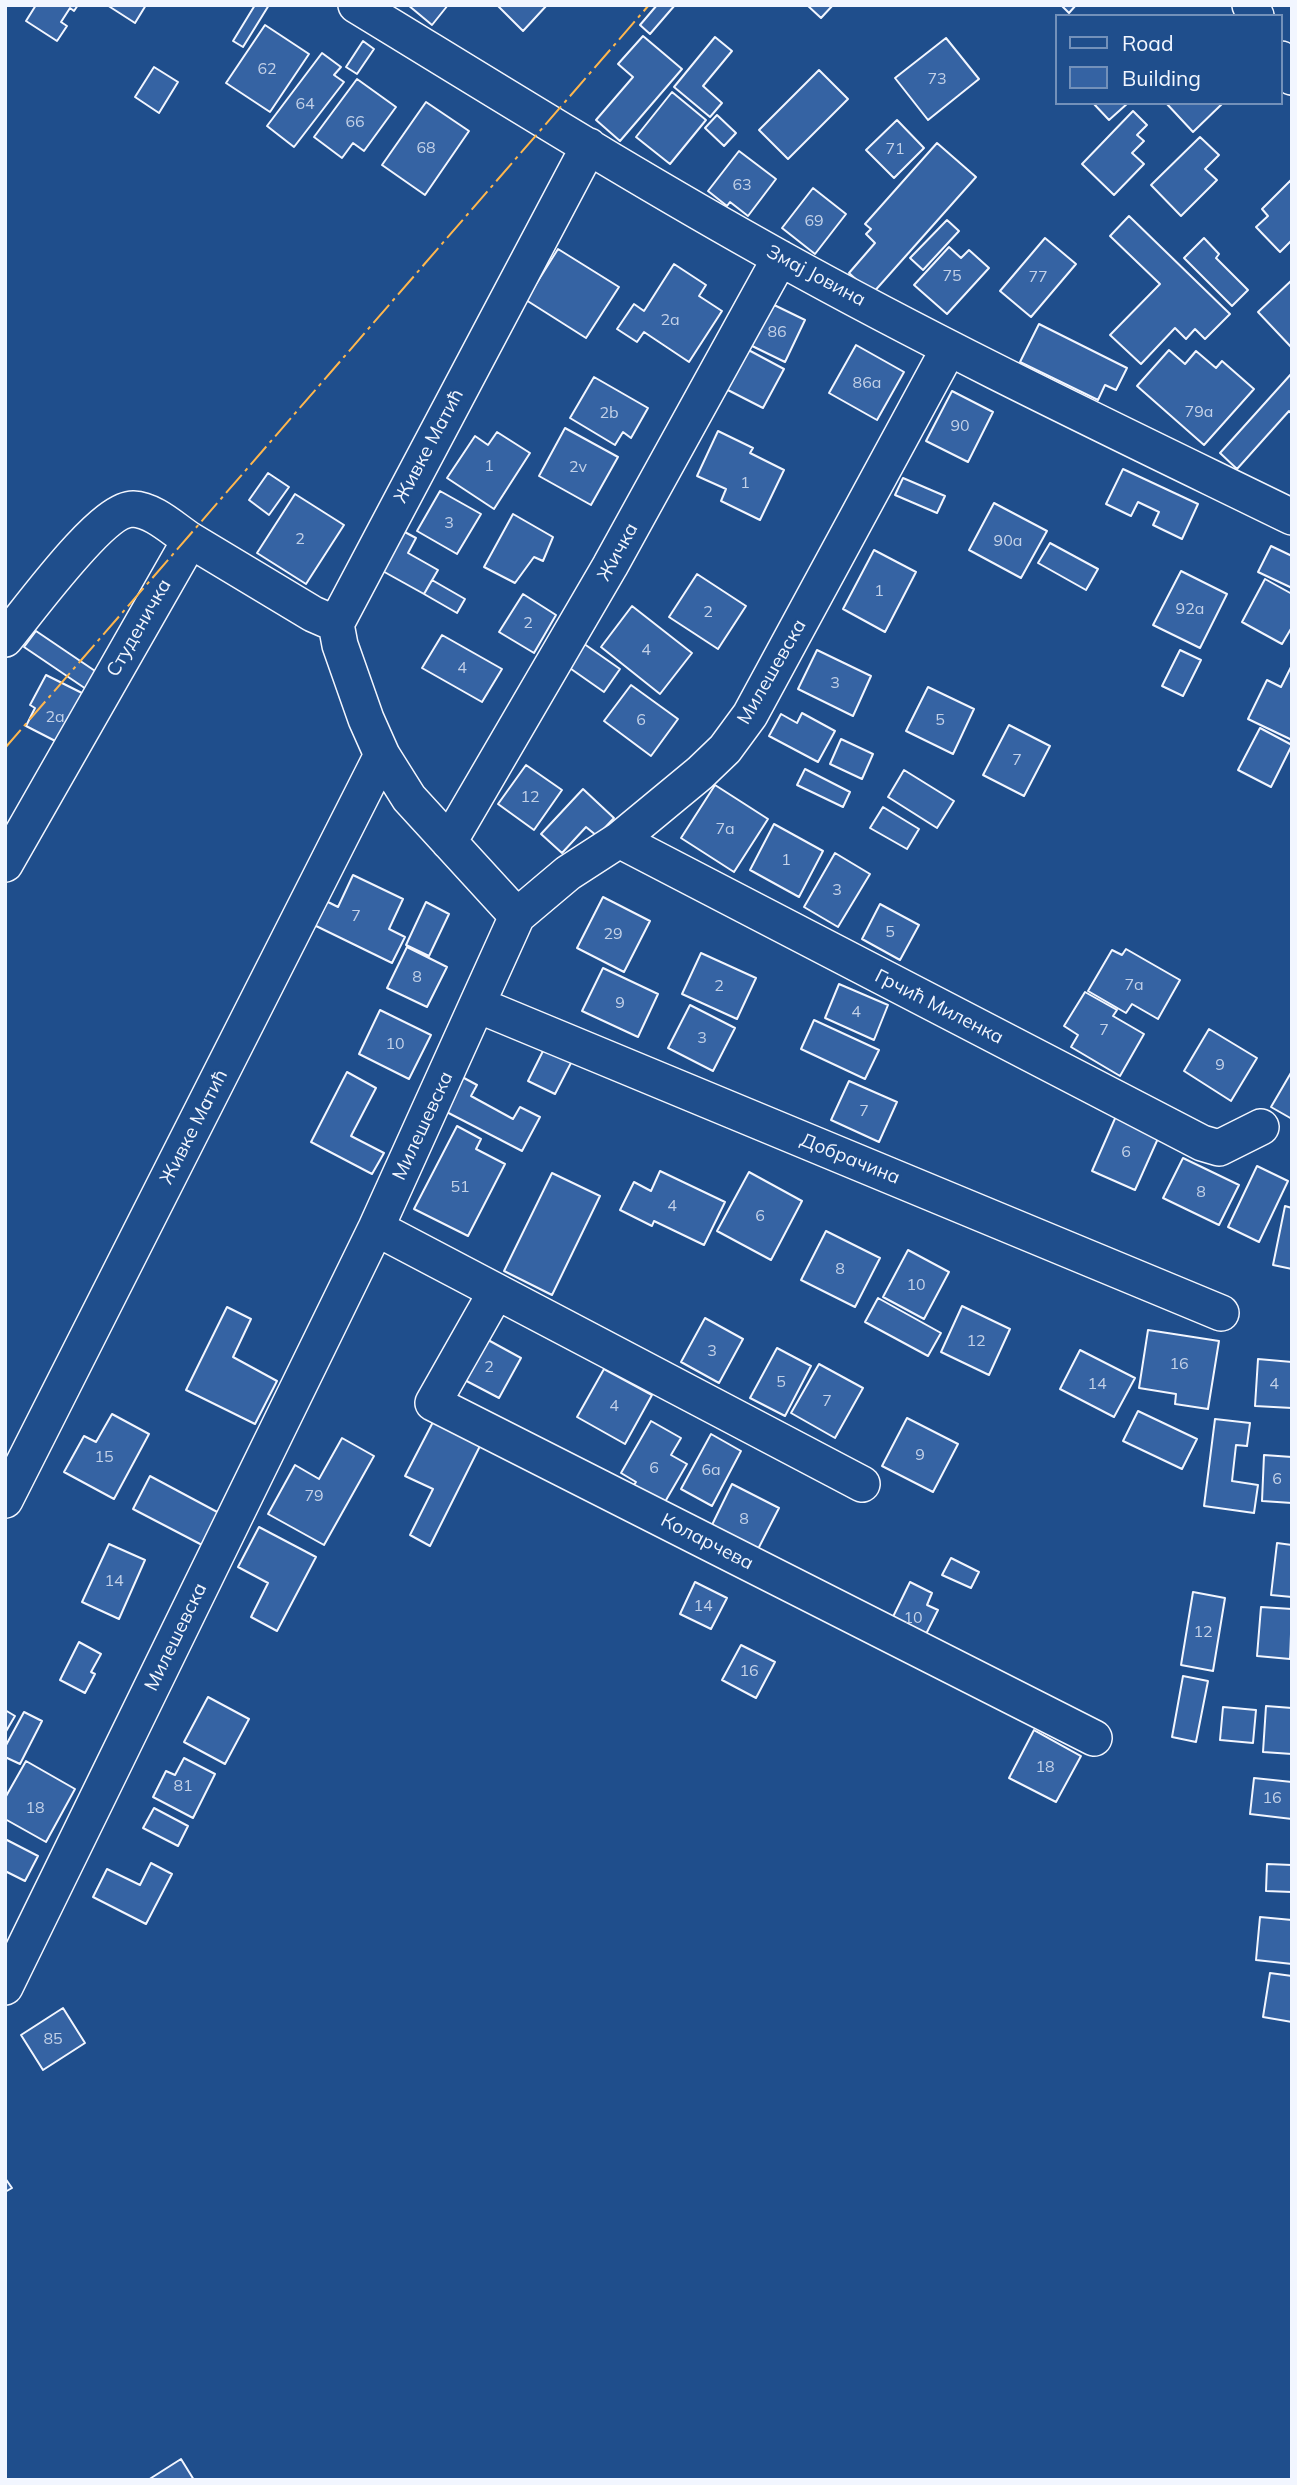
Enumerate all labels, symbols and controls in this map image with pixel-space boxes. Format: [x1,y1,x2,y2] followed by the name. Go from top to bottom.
[1056,14,1283,105] legend
[1122,30,1173,56] text: Road
[257,59,277,79] house number: 62
[1122,65,1201,91] text: Building
[927,69,947,89] house number: 73
[295,94,315,114] house number: 64
[345,112,365,132] house number: 66
[416,138,436,158] house number: 68
[885,139,905,159] house number: 71
[732,175,752,195] house number: 63
[804,211,824,231] house number: 69
[763,240,869,312] street label: Змај Јовина
[942,266,962,286] house number: 75
[1028,267,1048,287] house number: 77
[660,310,680,330] house number: 2a
[767,322,787,342] house number: 86
[853,373,881,393] house number: 86a
[389,385,469,507] street label: Живке Матић
[1185,402,1213,422] house number: 79a
[599,403,619,423] house number: 2b
[950,416,970,436] house number: 90
[484,456,494,476] house number: 1
[569,457,587,477] house number: 2v
[740,473,750,493] house number: 1
[444,513,454,533] house number: 3
[593,519,643,585] street label: Жичка
[295,529,305,549] house number: 2
[994,531,1022,551] house number: 90a
[102,575,176,681] street label: Студеничка
[874,581,884,601] house number: 1
[1176,599,1204,619] house number: 92a
[703,602,713,622] house number: 2
[523,613,533,633] house number: 2
[733,615,811,729] street label: Милешевска
[641,640,651,660] house number: 4
[457,658,467,678] house number: 4
[830,673,840,693] house number: 3
[45,707,65,727] house number: 2a
[636,710,646,730] house number: 6
[935,710,945,730] house number: 5
[1012,750,1022,770] house number: 7
[520,787,540,807] house number: 12
[715,819,735,839] house number: 7a
[781,850,791,870] house number: 1
[832,880,842,900] house number: 3
[351,906,361,926] house number: 7
[885,922,895,942] house number: 5
[603,924,623,944] house number: 29
[871,965,1007,1049] street label: Грчић Миленка
[412,967,422,987] house number: 8
[1124,975,1144,995] house number: 7a
[714,976,724,996] house number: 2
[615,993,625,1013] house number: 9
[851,1002,861,1022] house number: 4
[1099,1020,1109,1040] house number: 7
[697,1028,707,1048] house number: 3
[385,1034,405,1054] house number: 10
[1215,1055,1225,1075] house number: 9
[155,1066,233,1188] street label: Живке Матић
[388,1068,458,1184] street label: Милешевска
[859,1101,869,1121] house number: 7
[797,1129,903,1189] street label: Добрачина
[1121,1142,1131,1162] house number: 6
[450,1177,470,1197] house number: 51
[1196,1182,1206,1202] house number: 8
[667,1196,677,1216] house number: 4
[755,1206,765,1226] house number: 6
[835,1259,845,1279] house number: 8
[906,1275,926,1295] house number: 10
[966,1331,986,1351] house number: 12
[707,1341,717,1361] house number: 3
[1169,1354,1189,1374] house number: 16
[484,1357,494,1377] house number: 2
[776,1372,786,1392] house number: 5
[1087,1374,1107,1394] house number: 14
[1269,1374,1279,1394] house number: 4
[822,1391,832,1411] house number: 7
[609,1396,619,1416] house number: 4
[915,1445,925,1465] house number: 9
[94,1447,114,1467] house number: 15
[649,1458,659,1478] house number: 6
[701,1460,721,1480] house number: 6a
[1272,1469,1282,1489] house number: 6
[304,1486,324,1506] house number: 79
[657,1509,757,1575] street label: Коларчева
[739,1509,749,1529] house number: 8
[104,1571,124,1591] house number: 14
[140,1579,212,1695] street label: Милешевска
[693,1596,713,1616] house number: 14
[903,1608,923,1628] house number: 10
[1193,1622,1213,1642] house number: 12
[739,1661,759,1681] house number: 16
[1035,1757,1055,1777] house number: 18
[173,1776,193,1796] house number: 81
[1262,1788,1282,1808] house number: 16
[25,1798,45,1818] house number: 18
[43,2029,63,2049] house number: 85

